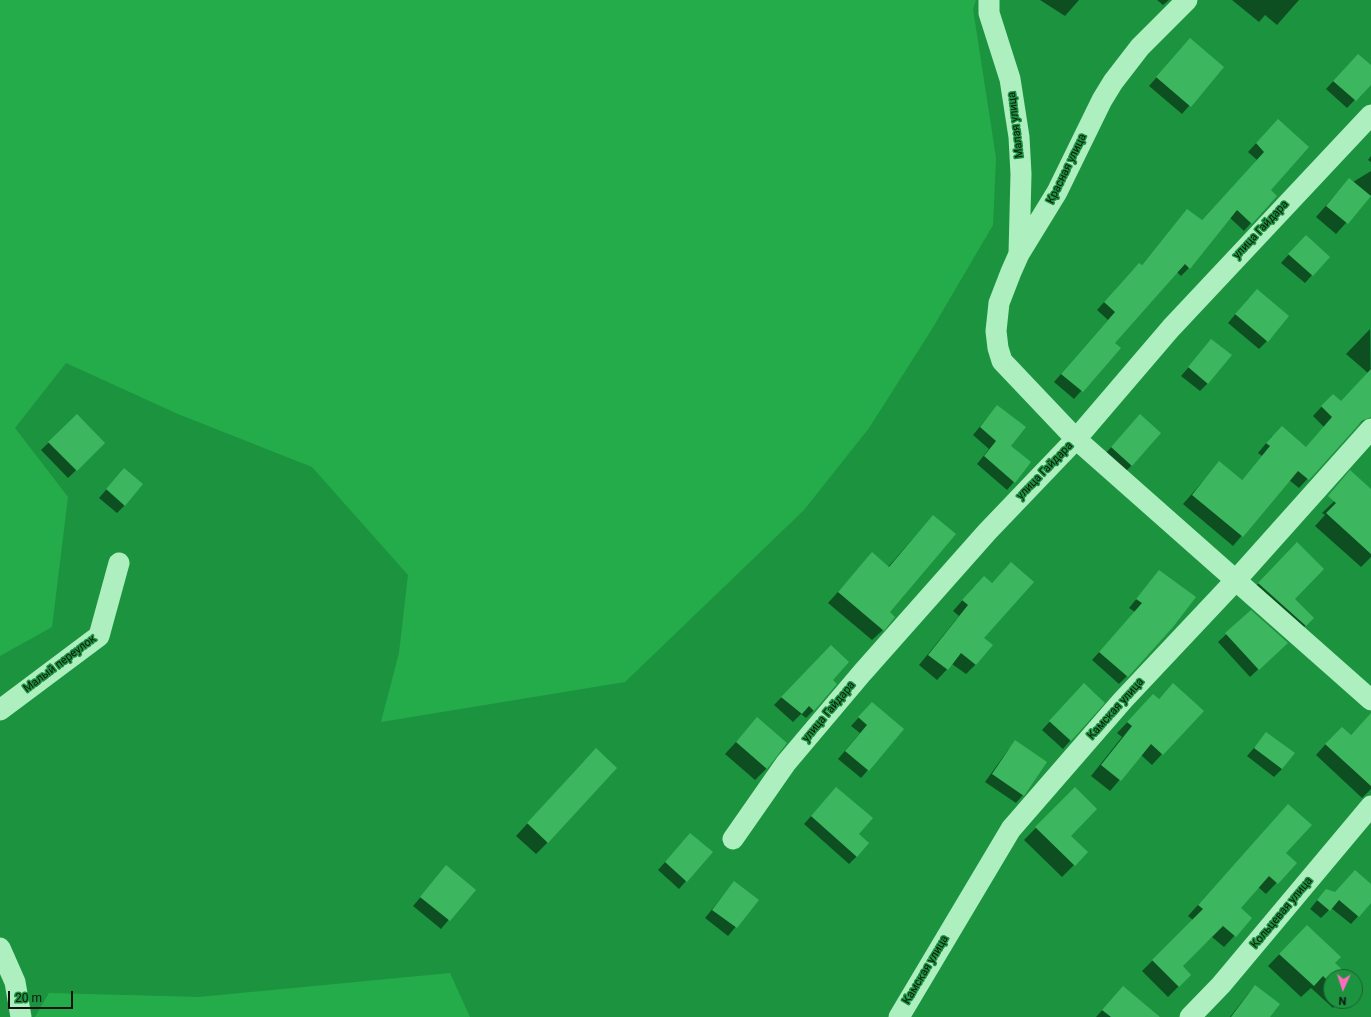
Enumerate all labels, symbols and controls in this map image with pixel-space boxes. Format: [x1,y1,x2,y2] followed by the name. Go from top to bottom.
[1005,91,1027,159] street label: Малая улица
[1044,132,1090,206] street label: Красная улица
[1231,198,1291,262] street label: улица Гайдара
[1014,439,1076,503] street label: улица Гайдара
[21,632,99,696] street label: Малый переулок
[1085,676,1147,742] street label: Камская улица
[800,679,858,745] street label: улица Гайдара
[1248,875,1316,951] street label: Кольцевая улица
[900,933,952,1007] street label: Камская улица
[1323,969,1363,1009] north arrow
[10,983,75,1009] scale bar
[15,991,42,1005] text: 20 m
[1338,994,1347,1007] text: N

